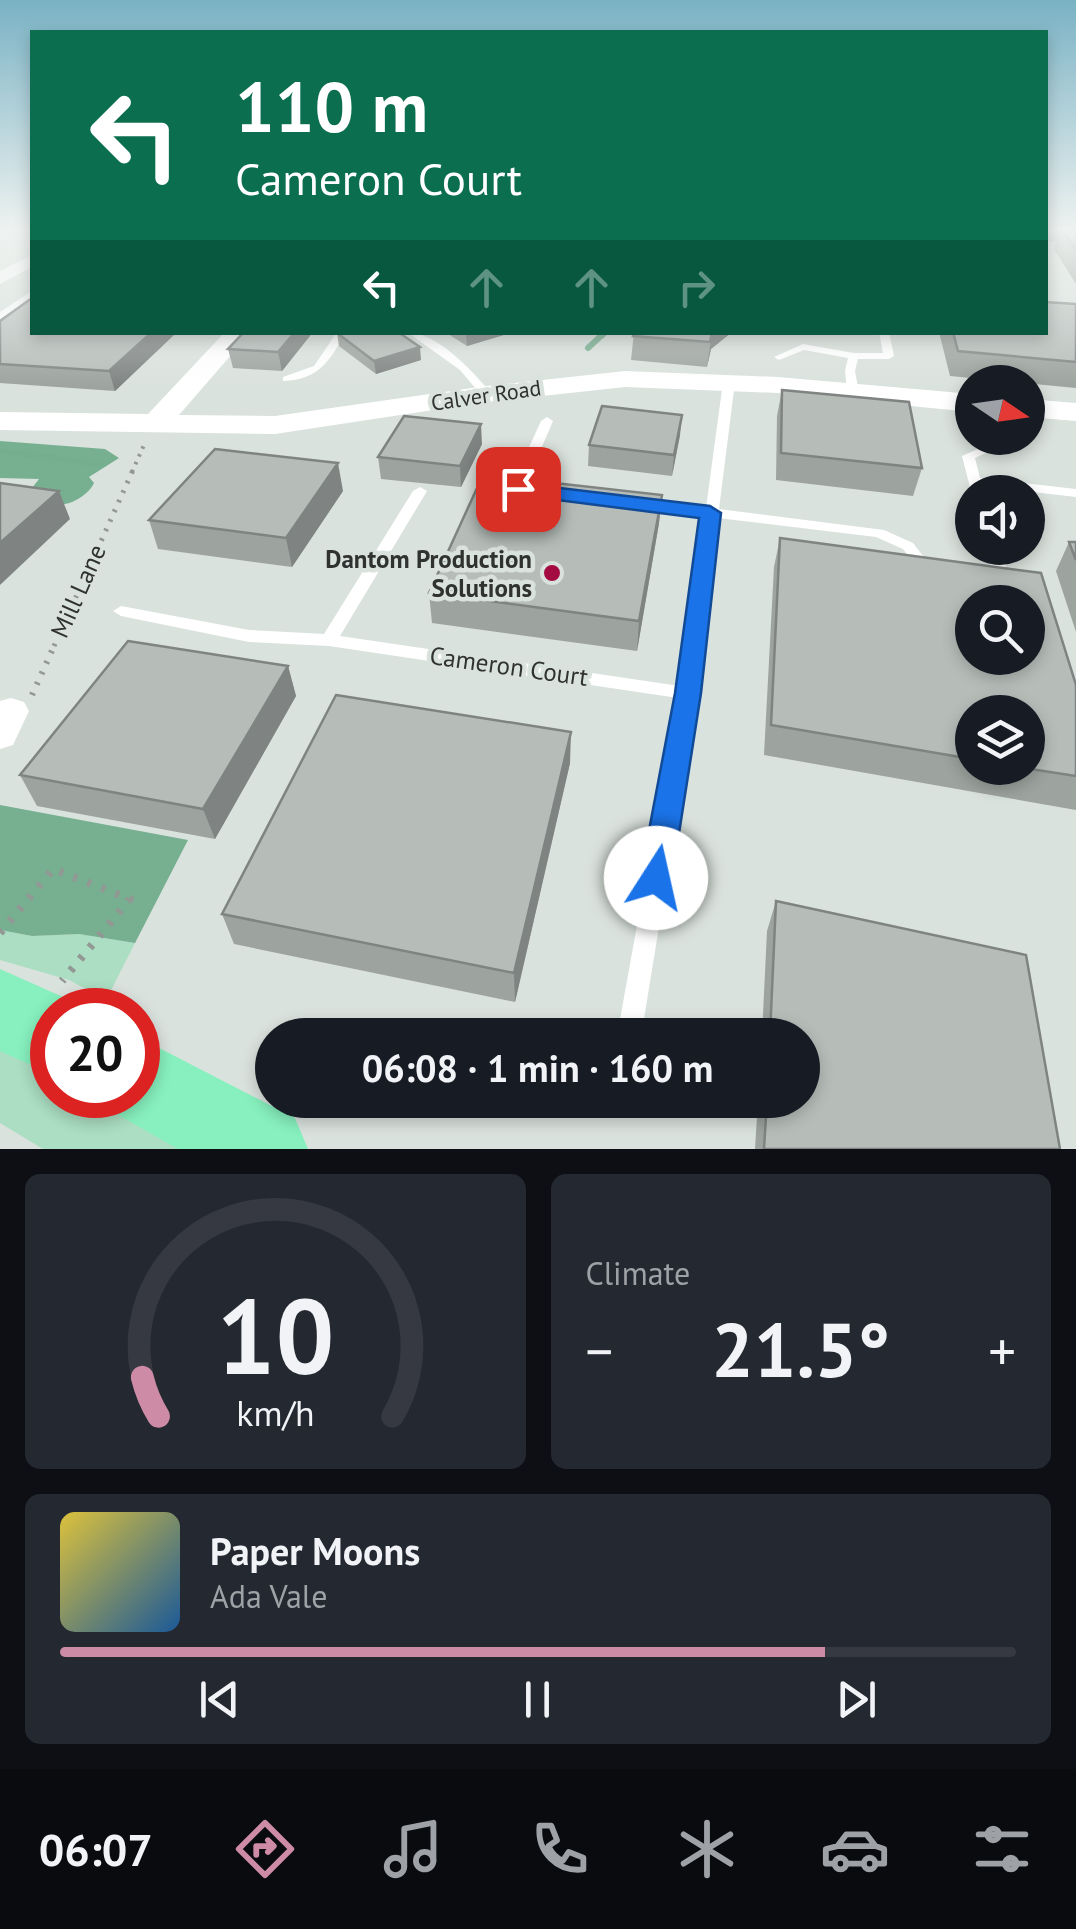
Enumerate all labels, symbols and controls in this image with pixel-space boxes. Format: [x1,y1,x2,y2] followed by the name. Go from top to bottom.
[235,61,428,151] text: 110 m
[70,70,200,200] icon: left
[235,149,522,207] text: Cameron Court
[354,260,409,315] icon: left
[459,260,514,315] icon: ahead
[564,260,619,315] icon: ahead
[669,260,724,315] icon: right
[955,365,1045,455] north arrow
[955,365,1045,785] map controls
[429,373,543,417] street label: Calver Road
[476,447,561,532] pin
[491,462,546,517] icon: arrive
[955,475,1045,565] button: sound
[43,539,113,643] street label: Mill Lane
[325,543,532,604] place label: Dantom Production Solutions
[541,562,563,584] marker: Dantom Production Solutions
[955,585,1045,675] button: search
[428,639,591,693] street label: Cameron Court
[955,695,1045,785] button: layers
[604,826,708,930] position arrow
[30,988,160,1118] speed limit sign: 20
[362,1043,713,1092] text: 06:08 · 1 min · 160 m
[586,1252,690,1294] text: Climate
[216,1268,334,1403] text: 10
[711,1301,890,1398] text: 21.5°
[586,1315,613,1386] text: −
[988,1315,1016,1386] text: +
[236,1390,314,1436] text: km/h
[210,1526,420,1575] text: Paper Moons
[210,1575,327,1617] text: Ada Vale
[192,1672,247,1727] icon: previous
[510,1672,565,1727] icon: pause
[829,1672,884,1727] icon: next
[230,1814,300,1884] icon: directions
[378,1814,448,1884] icon: music
[525,1814,595,1884] icon: phone
[672,1814,742,1884] icon: climate
[820,1814,890,1884] icon: car
[967,1814,1037,1884] icon: filters
[39,1820,153,1878] text: 06:07

